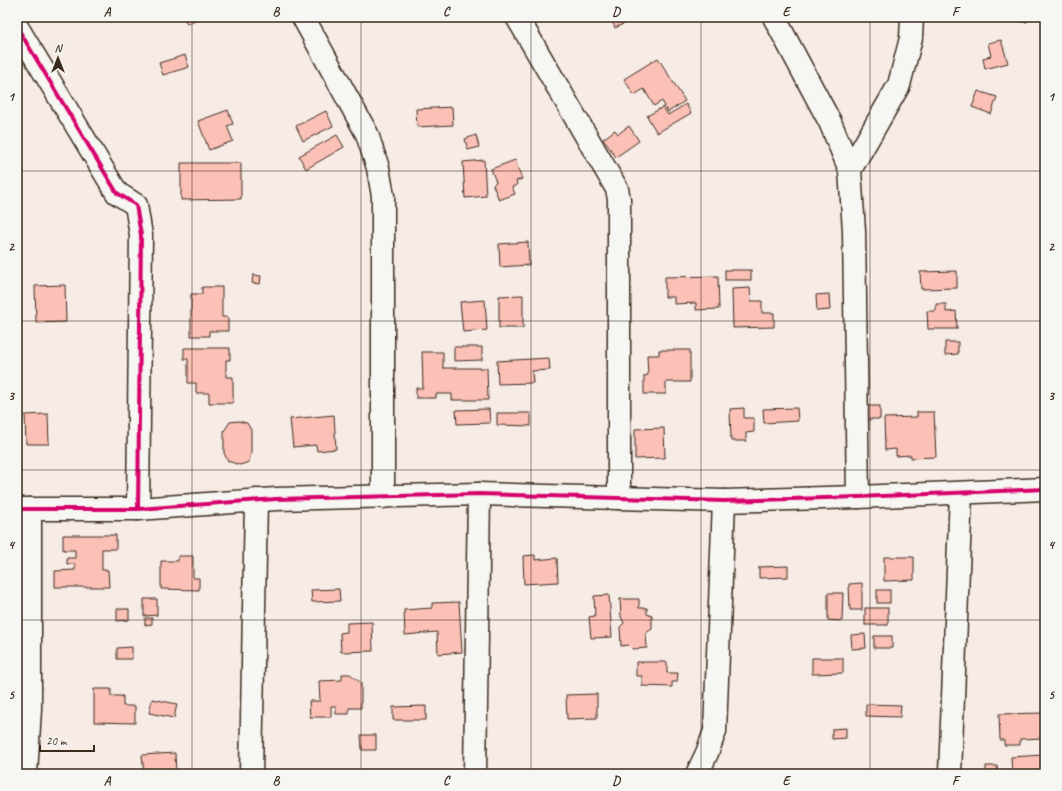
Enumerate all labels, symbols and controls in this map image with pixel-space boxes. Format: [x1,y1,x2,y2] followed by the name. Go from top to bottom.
[104,4,112,20] text: A
[273,4,281,20] text: B
[443,4,451,20] text: C
[612,4,621,20] text: D
[783,4,792,20] text: E
[952,4,961,20] text: F
[38,38,78,78] north arrow
[55,41,64,55] text: N
[8,89,16,105] text: 1
[1048,89,1056,105] text: 1
[8,239,15,255] text: 2
[1048,239,1055,255] text: 2
[8,388,15,404] text: 3
[1048,388,1055,404] text: 3
[8,537,16,553] text: 4
[1048,537,1056,553] text: 4
[8,687,15,703] text: 5
[1048,687,1055,703] text: 5
[40,727,94,753] scale bar
[46,733,68,749] text: 20 m
[104,773,112,789] text: A
[273,773,281,789] text: B
[443,773,451,789] text: C
[612,773,621,789] text: D
[783,773,792,789] text: E
[952,773,961,789] text: F

